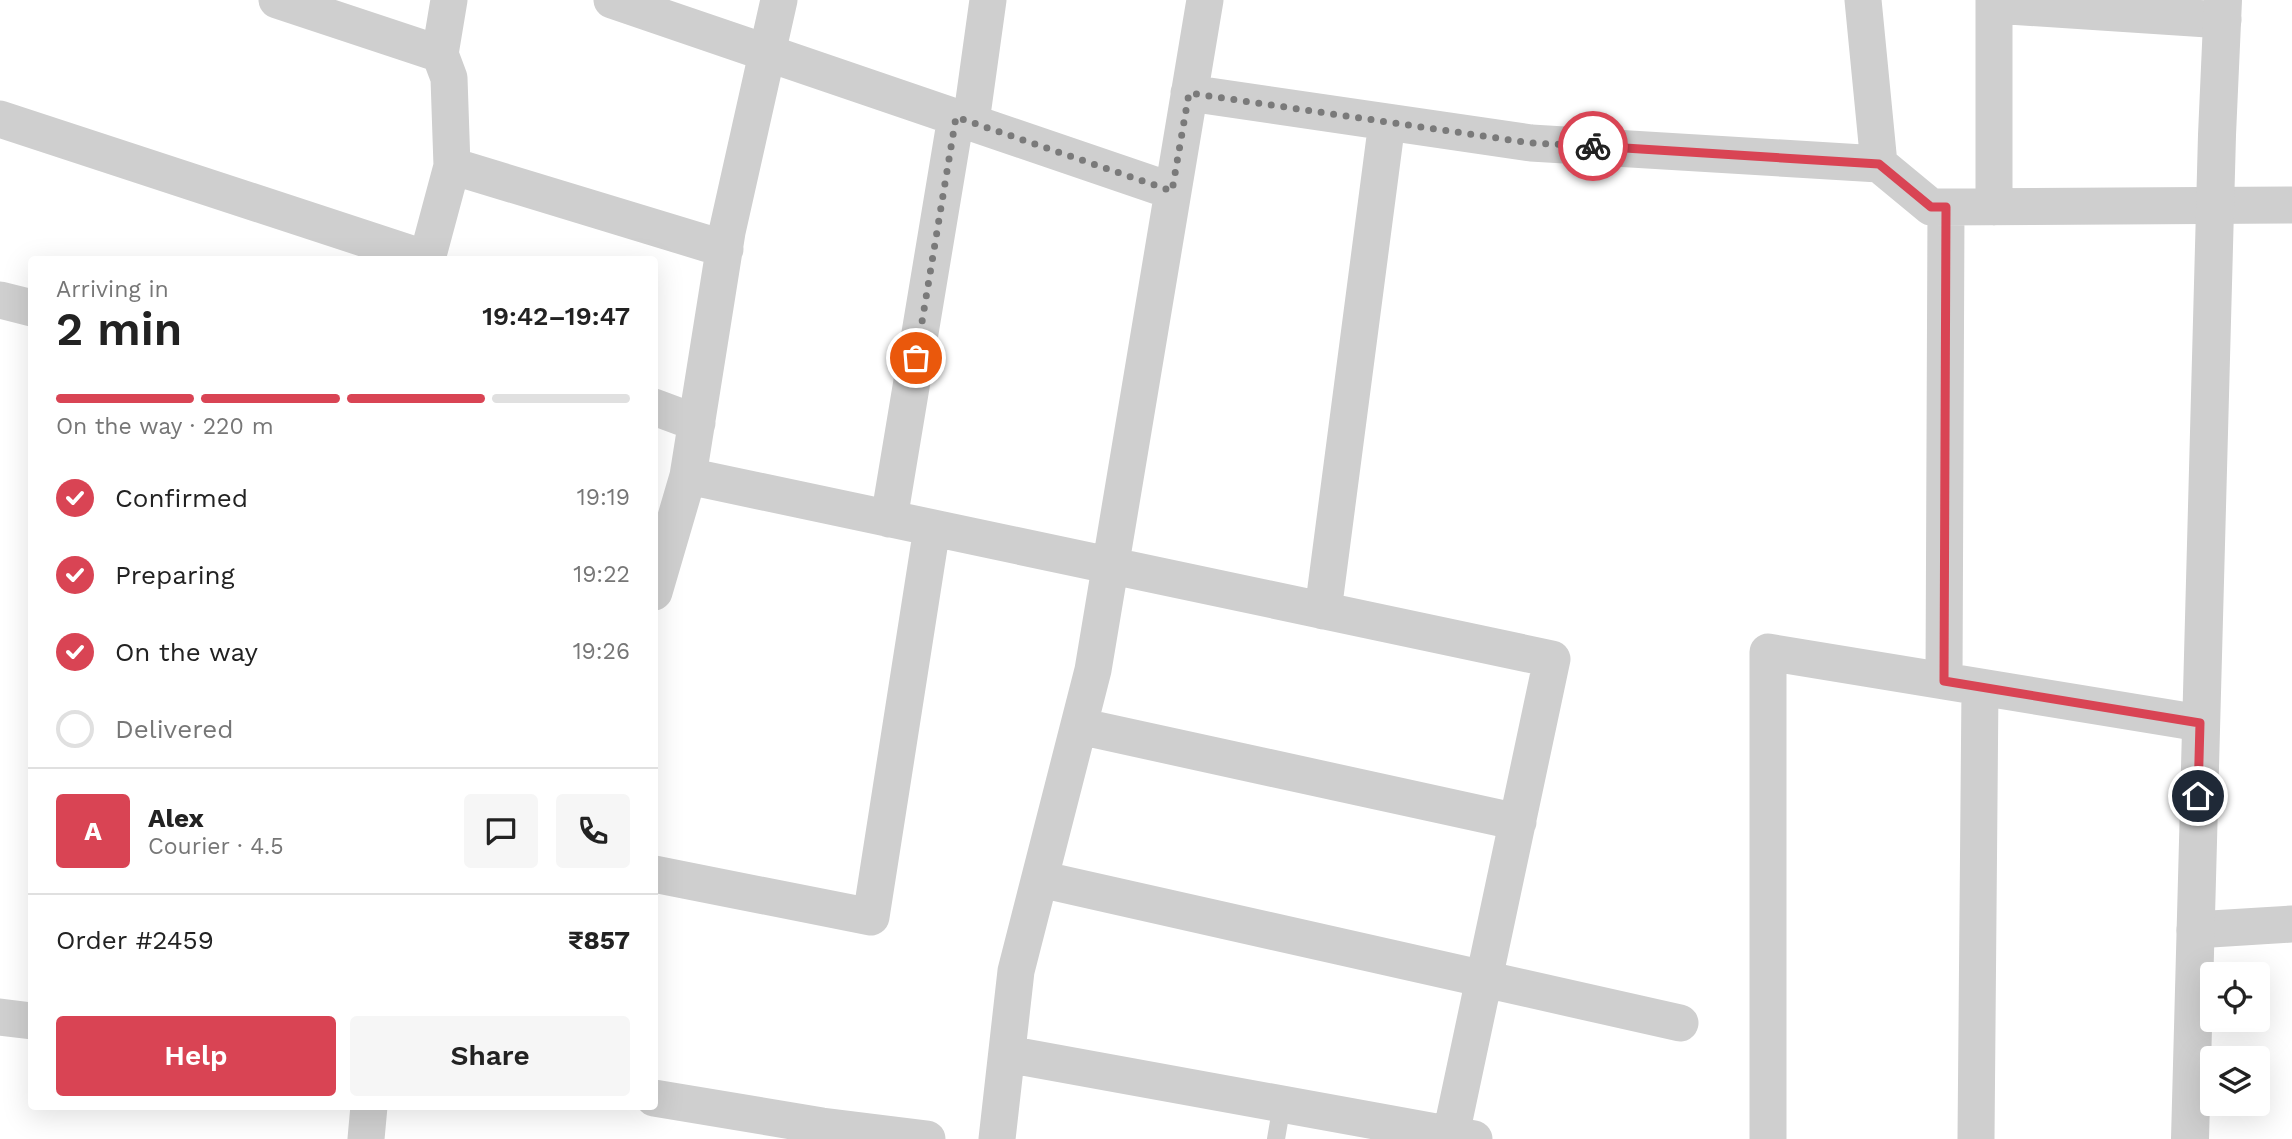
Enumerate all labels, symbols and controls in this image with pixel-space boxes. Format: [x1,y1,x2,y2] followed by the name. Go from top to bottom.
[1558,111,1628,181] courier
[1574,127,1612,165] icon: bike
[56,276,169,303] text: Arriving in
[482,301,630,331] text: 19:42–19:47
[56,302,182,356] text: 2 min
[886,328,946,388] pin
[897,339,935,377] icon: bag
[56,413,274,440] text: On the way · 220 m
[56,479,94,517] icon: check
[115,483,248,513] text: Confirmed
[577,484,630,511] text: 19:19
[56,556,94,594] icon: check
[115,560,235,590] text: Preparing
[573,561,630,588] text: 19:22
[56,633,94,671] icon: check
[115,637,258,667] text: On the way
[573,638,630,665] text: 19:26
[115,714,234,744] text: Delivered
[2168,766,2228,826] pin
[2179,777,2217,815] icon: home
[464,794,538,868] button: chat
[556,794,630,868] button: phone
[148,803,204,833] text: Alex
[84,816,102,846] text: A
[148,833,284,860] text: Courier · 4.5
[56,925,214,955] text: Order #2459
[568,925,630,955] text: ₹857
[2200,962,2270,1116] map controls
[2200,962,2270,1032] button: locate
[56,1016,336,1096] button: Help
[350,1016,630,1096] button: Share
[2200,1046,2270,1116] button: layers

